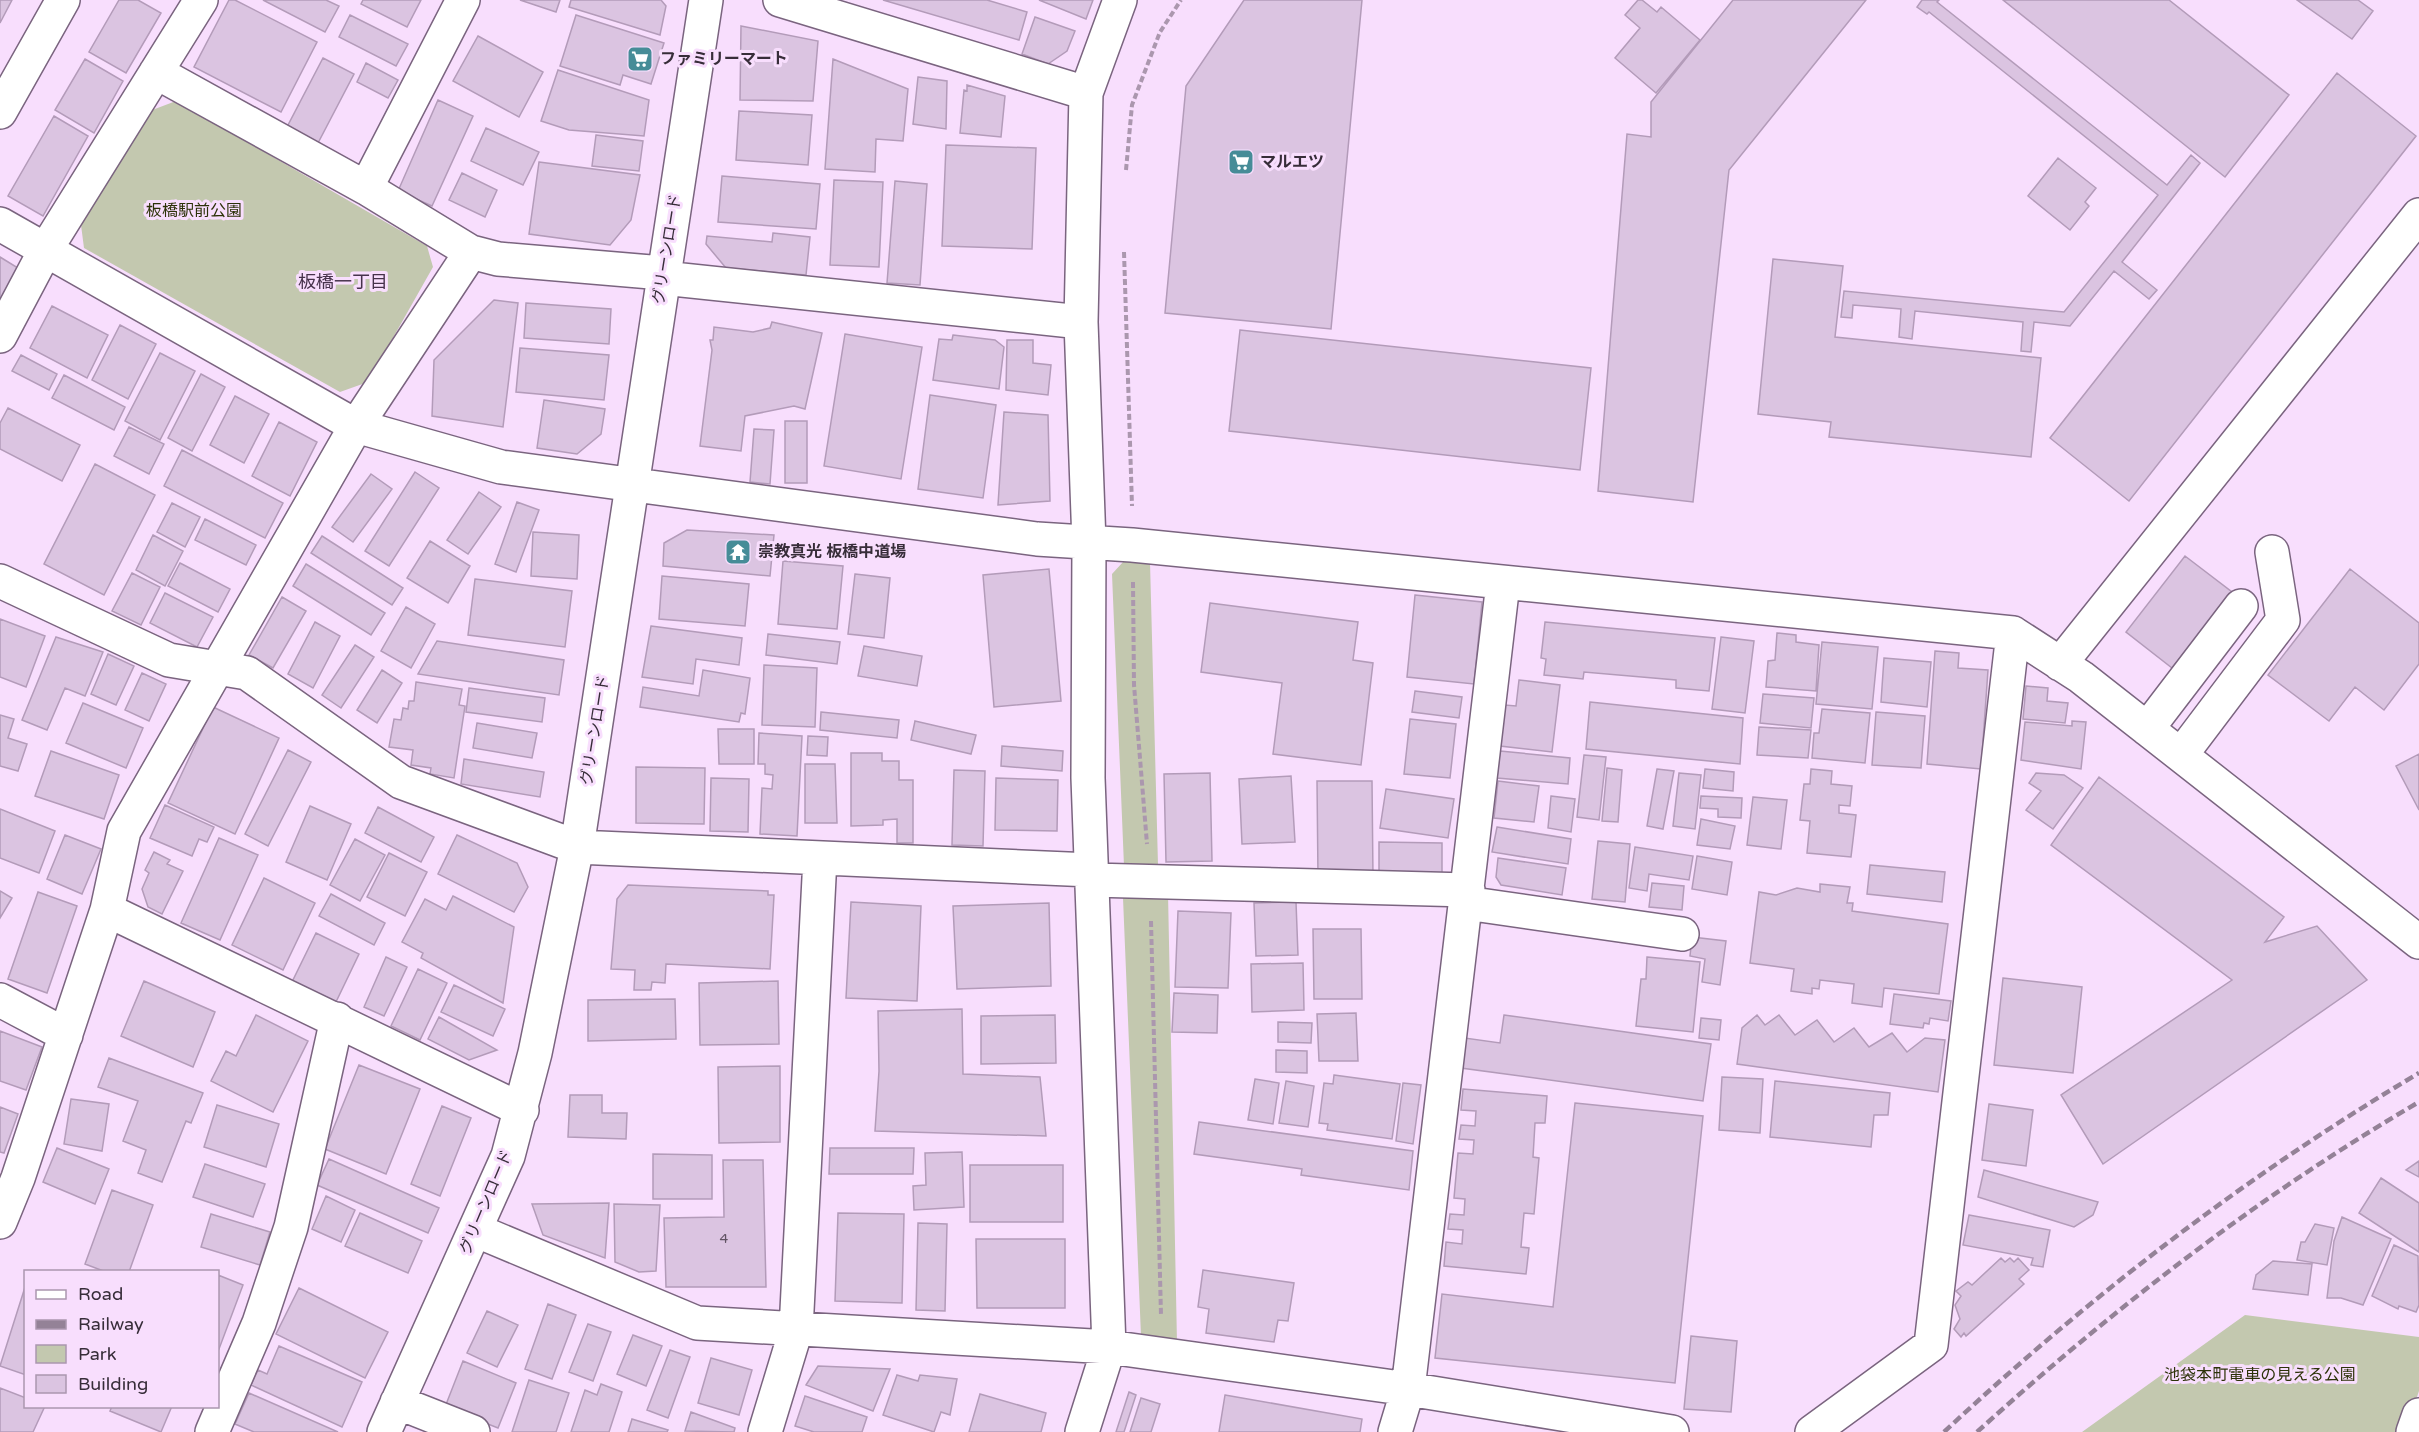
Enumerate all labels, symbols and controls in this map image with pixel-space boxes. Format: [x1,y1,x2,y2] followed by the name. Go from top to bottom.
[625,44,655,74] supermarket icon: ファミリーマート
[660,49,788,69] place label: ファミリーマート
[1226,147,1256,177] supermarket icon: マルエツ
[1260,152,1324,172] place label: マルエツ
[648,193,686,305] street label: グリーンロード
[146,201,242,221] park label: 板橋駅前公園
[298,271,388,293] district label: 板橋一丁目
[723,537,753,567] temple icon: 崇教真光 板橋中道場
[758,542,906,562] place label: 崇教真光 板橋中道場
[576,674,614,786] street label: グリーンロード
[455,1147,517,1257] street label: グリーンロード
[720,1230,729,1247] house number: 4
[24,1270,219,1408] legend
[78,1283,123,1305] text: Road
[78,1313,144,1335] text: Railway
[78,1343,117,1365] text: Park
[2164,1365,2356,1385] park label: 池袋本町電車の見える公園
[78,1373,148,1395] text: Building

